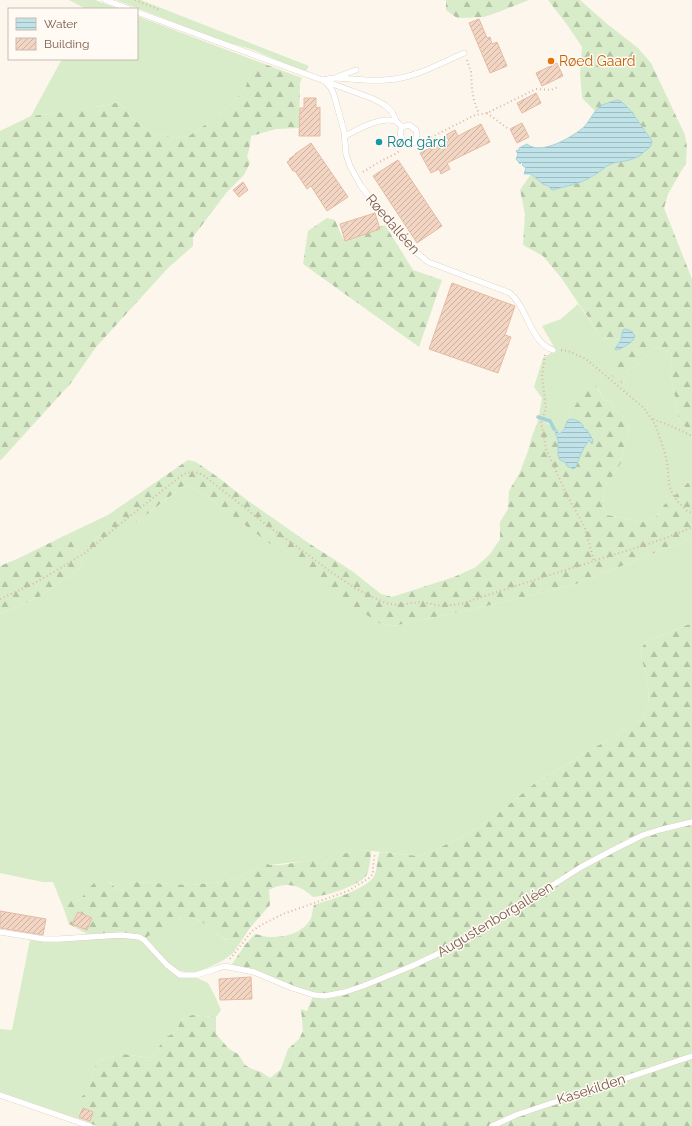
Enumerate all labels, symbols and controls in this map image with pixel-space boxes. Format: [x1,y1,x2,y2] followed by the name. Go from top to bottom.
[8,8,138,60] legend
[44,17,78,31] text: Water
[44,37,90,51] text: Building
[559,53,635,69] place label: Røed Gaard
[546,56,556,66] marker: Røed Gaard
[387,134,446,150] place label: Rød gård
[374,137,384,147] marker: Rød gård
[363,191,423,257] street label: Røedalléen
[434,878,556,960] street label: Augustenborgalléen
[555,1070,627,1108] street label: Kasekilden

